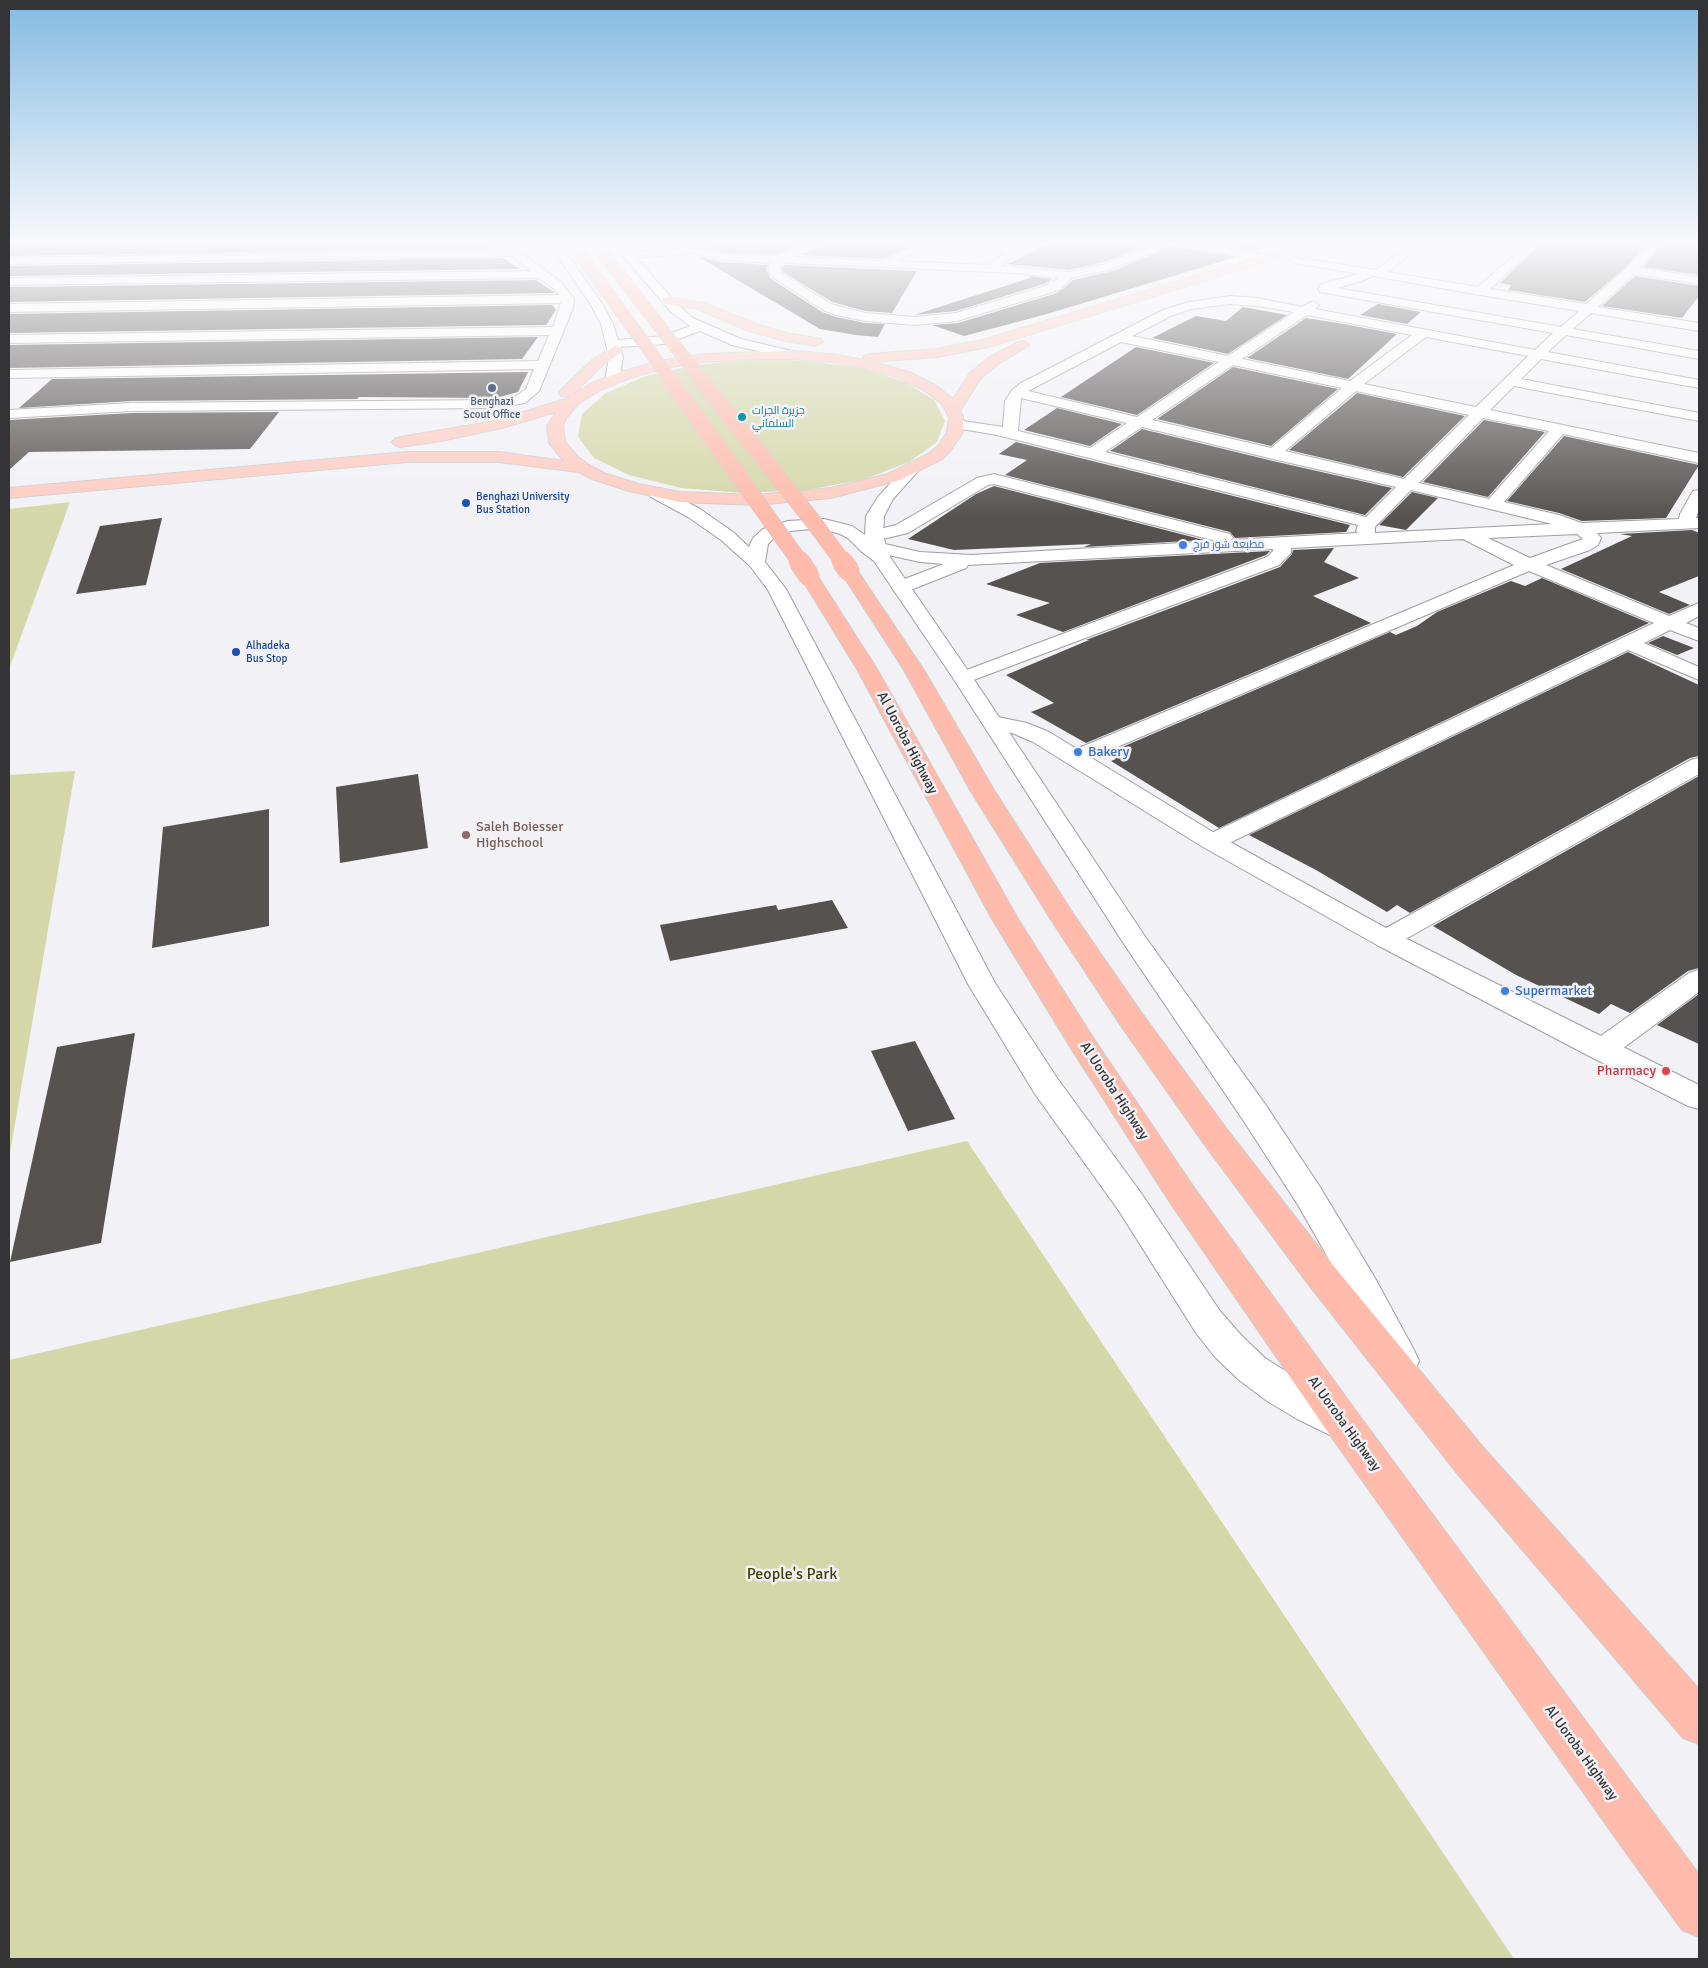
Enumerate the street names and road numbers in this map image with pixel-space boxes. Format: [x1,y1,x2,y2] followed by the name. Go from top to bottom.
[873,689,941,797] street label: Al Uoroba Highway
[1076,1039,1152,1143] street label: Al Uoroba Highway
[1304,1373,1384,1475] street label: Al Uoroba Highway
[1541,1702,1621,1804] street label: Al Uoroba Highway

